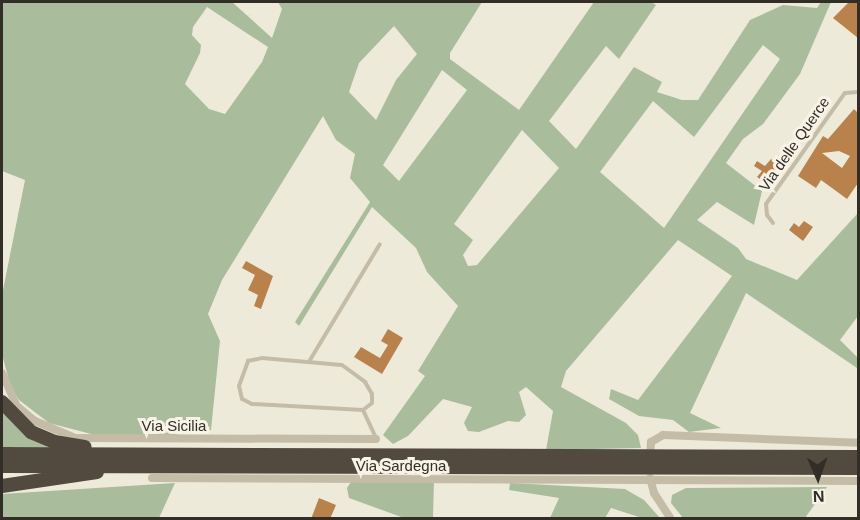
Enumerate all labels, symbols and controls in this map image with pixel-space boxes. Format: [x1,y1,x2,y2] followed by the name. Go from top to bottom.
[755,94,833,194] street label: Via delle Querce
[142,417,206,435] street label: Via Sicilia
[788,448,848,508] north arrow
[356,457,446,475] street label: Via Sardegna
[813,488,825,505] text: N

